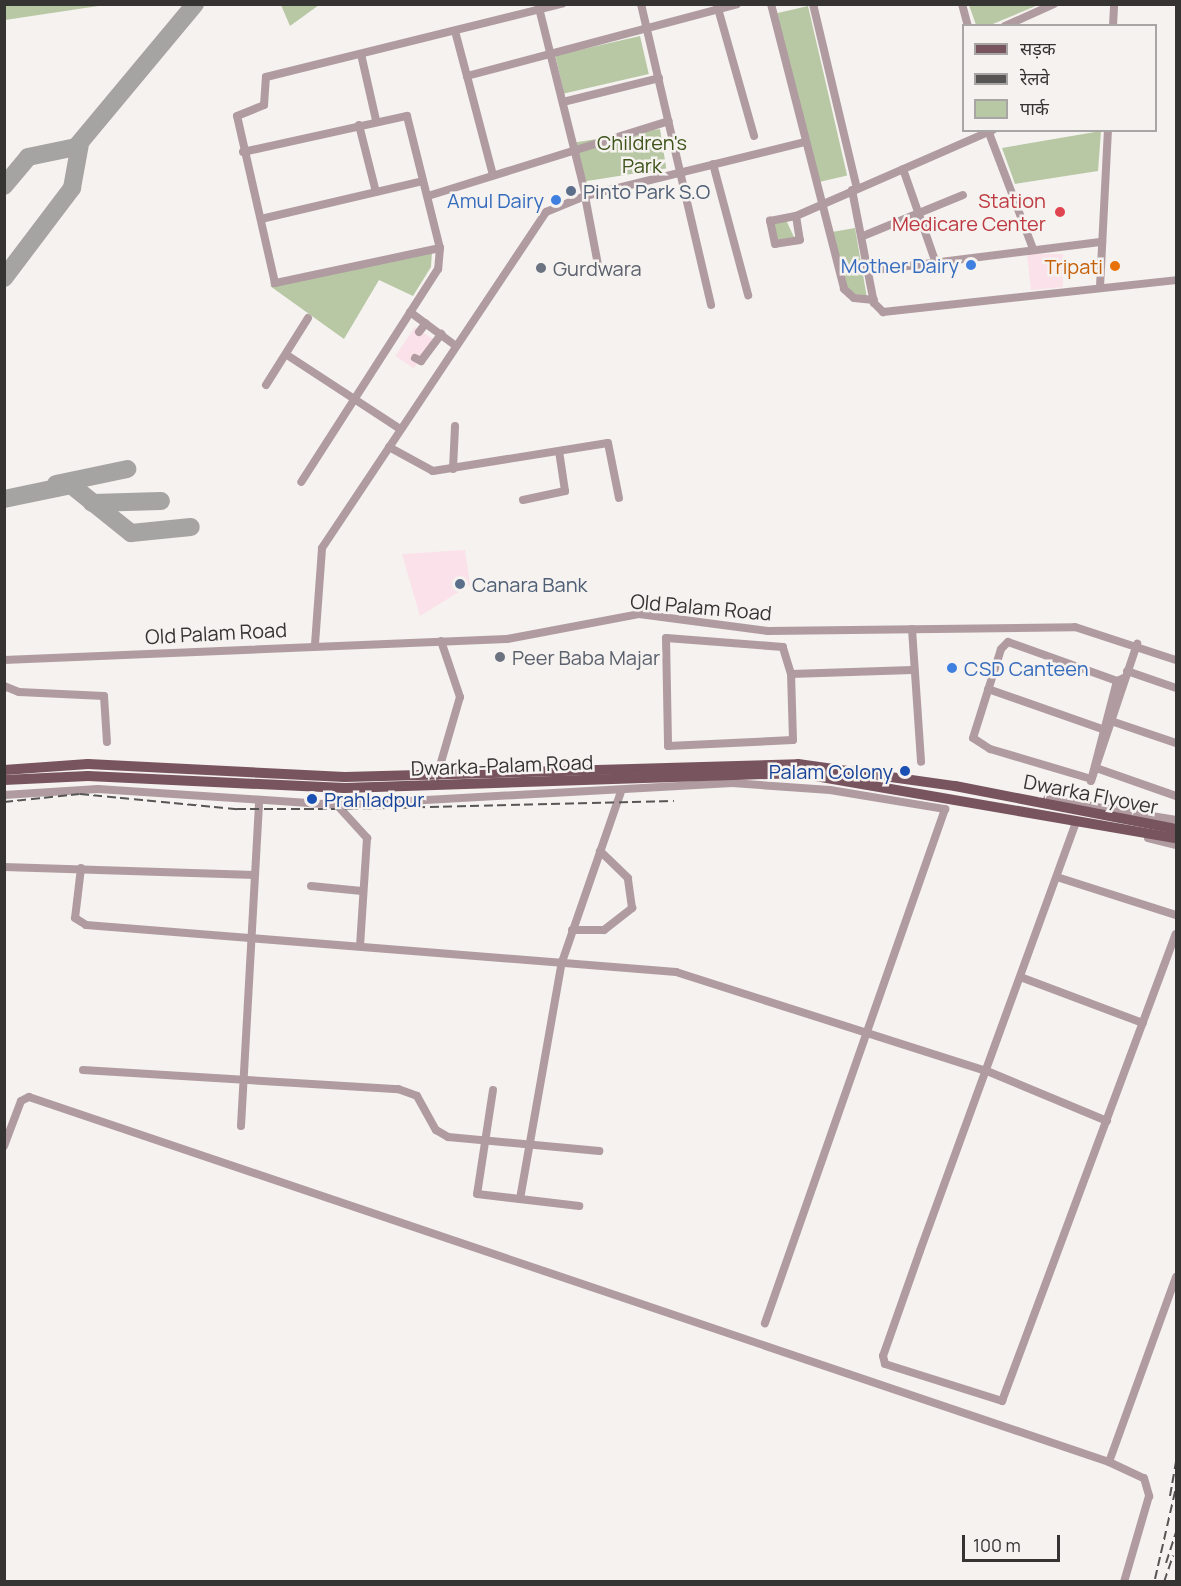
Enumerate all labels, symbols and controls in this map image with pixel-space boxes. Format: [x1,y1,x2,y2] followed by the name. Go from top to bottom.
[962,24,1157,132] legend
[1020,36,1056,60] text: सड़क
[1020,66,1050,90] text: रेलवे
[1020,96,1049,120] text: पार्क
[597,131,687,178] park label: Children's Park
[583,179,710,203] place label: Pinto Park S.O
[564,184,578,198] marker: Pinto Park S.O
[447,188,544,212] place label: Amul Dairy
[892,189,1046,236] place label: Station Medicare Center
[549,193,563,207] marker: Amul Dairy
[1051,203,1069,221] marker: Station Medicare Center
[841,253,959,277] place label: Mother Dairy
[1045,254,1103,278] place label: Tripati
[553,256,642,280] place label: Gurdwara
[964,258,978,272] marker: Mother Dairy
[1108,259,1122,273] marker: Tripati
[534,261,548,275] marker: Gurdwara
[472,572,587,596] place label: Canara Bank
[453,577,467,591] marker: Canara Bank
[629,589,773,625] street label: Old Palam Road
[145,617,287,649] street label: Old Palam Road
[512,645,660,669] place label: Peer Baba Majar
[493,650,507,664] marker: Peer Baba Majar
[964,656,1089,680] place label: CSD Canteen
[945,661,959,675] marker: CSD Canteen
[410,750,594,780] street label: Dwarka-Palam Road
[769,759,893,783] place label: Palam Colony
[898,764,912,778] marker: Palam Colony
[1022,769,1160,819] street label: Dwarka Flyover
[324,787,424,811] place label: Prahladpur
[305,792,319,806] marker: Prahladpur
[965,1523,1062,1561] scale bar
[973,1533,1021,1557] text: 100 m

